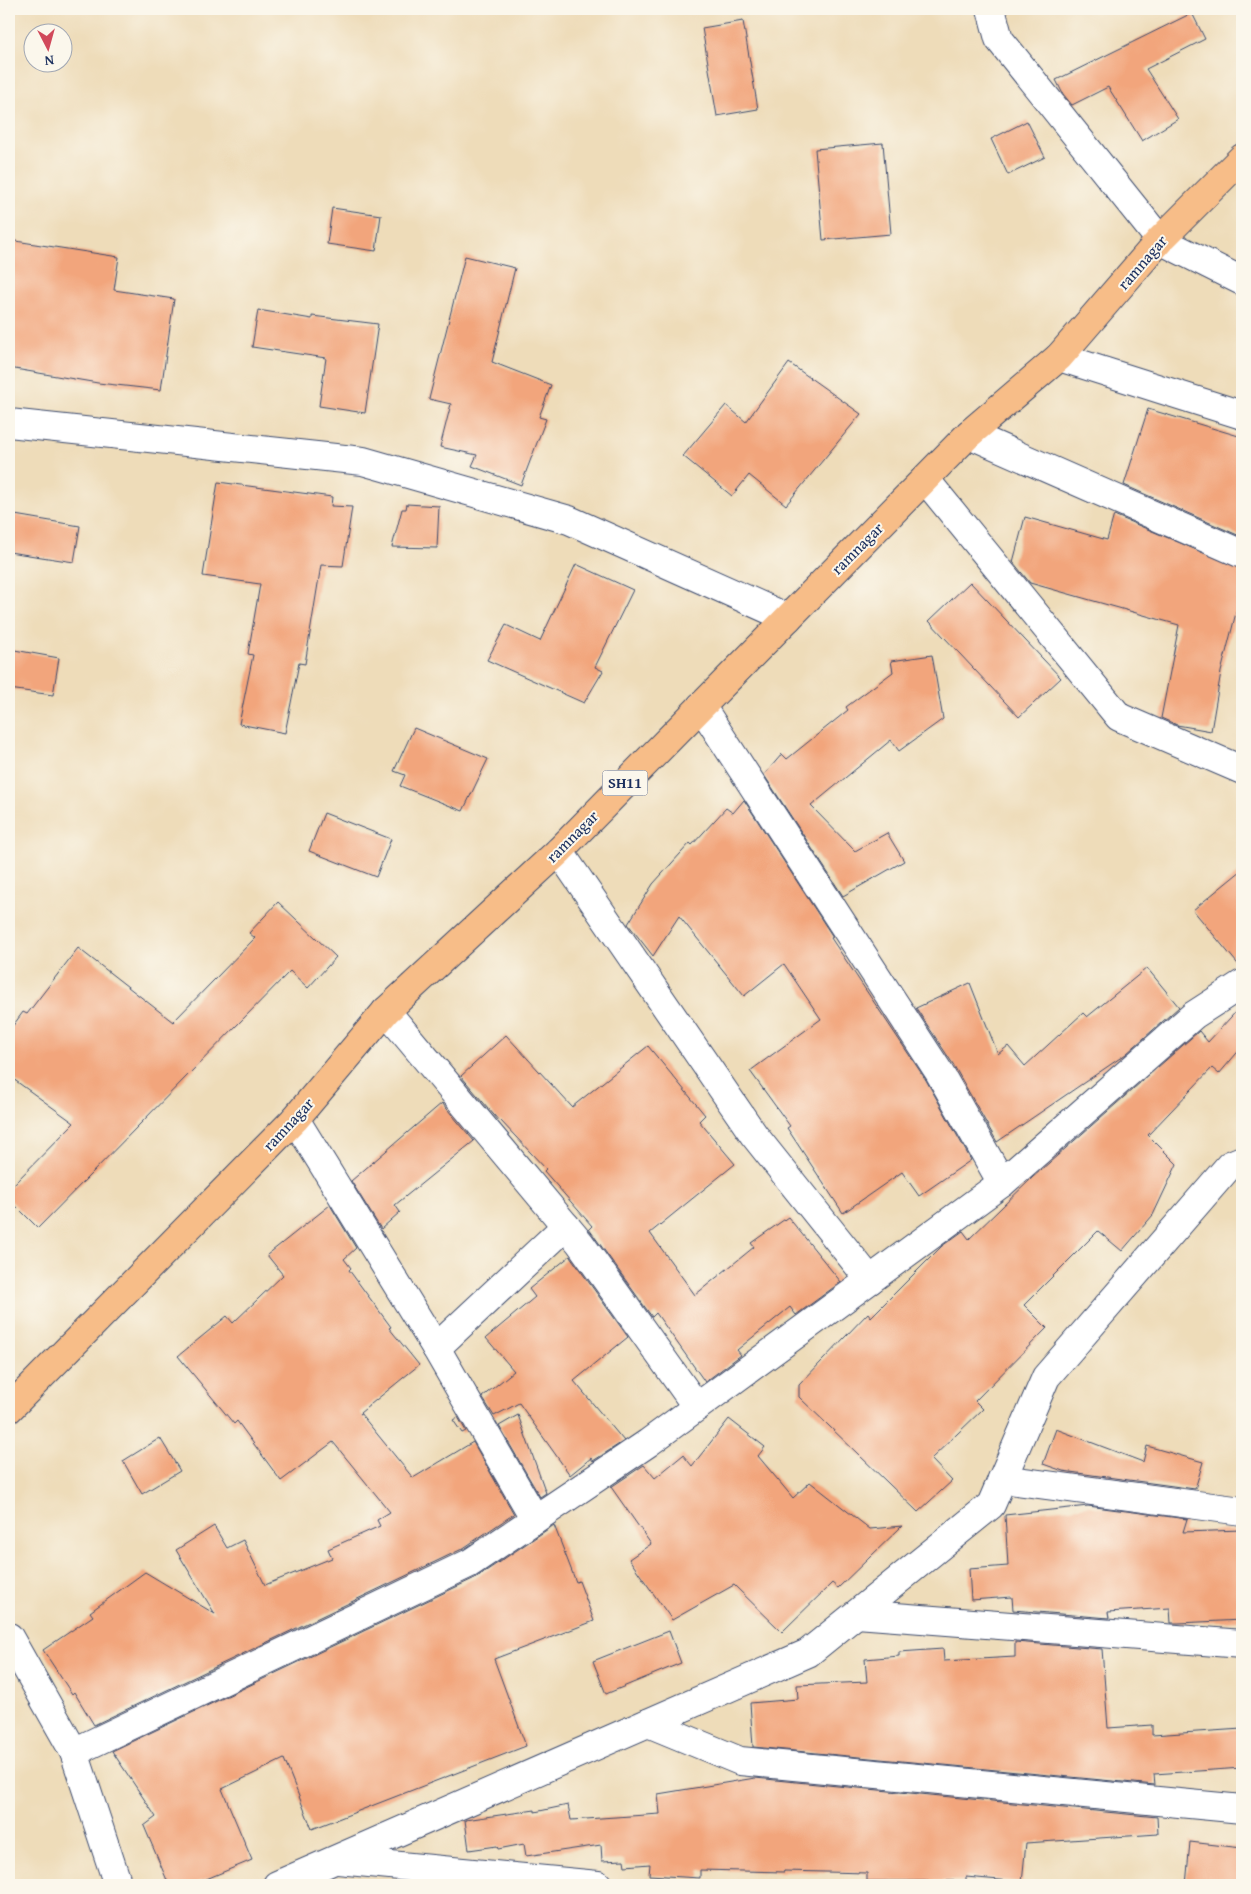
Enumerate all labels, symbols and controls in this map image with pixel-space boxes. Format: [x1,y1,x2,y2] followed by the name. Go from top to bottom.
[22,22,72,72] north arrow
[43,50,55,71] text: N
[1111,229,1173,295] street label: ramnagar
[825,516,889,580] street label: ramnagar
[602,770,648,796] road number: SH11
[540,804,604,868] street label: ramnagar
[257,1091,319,1156] street label: ramnagar

